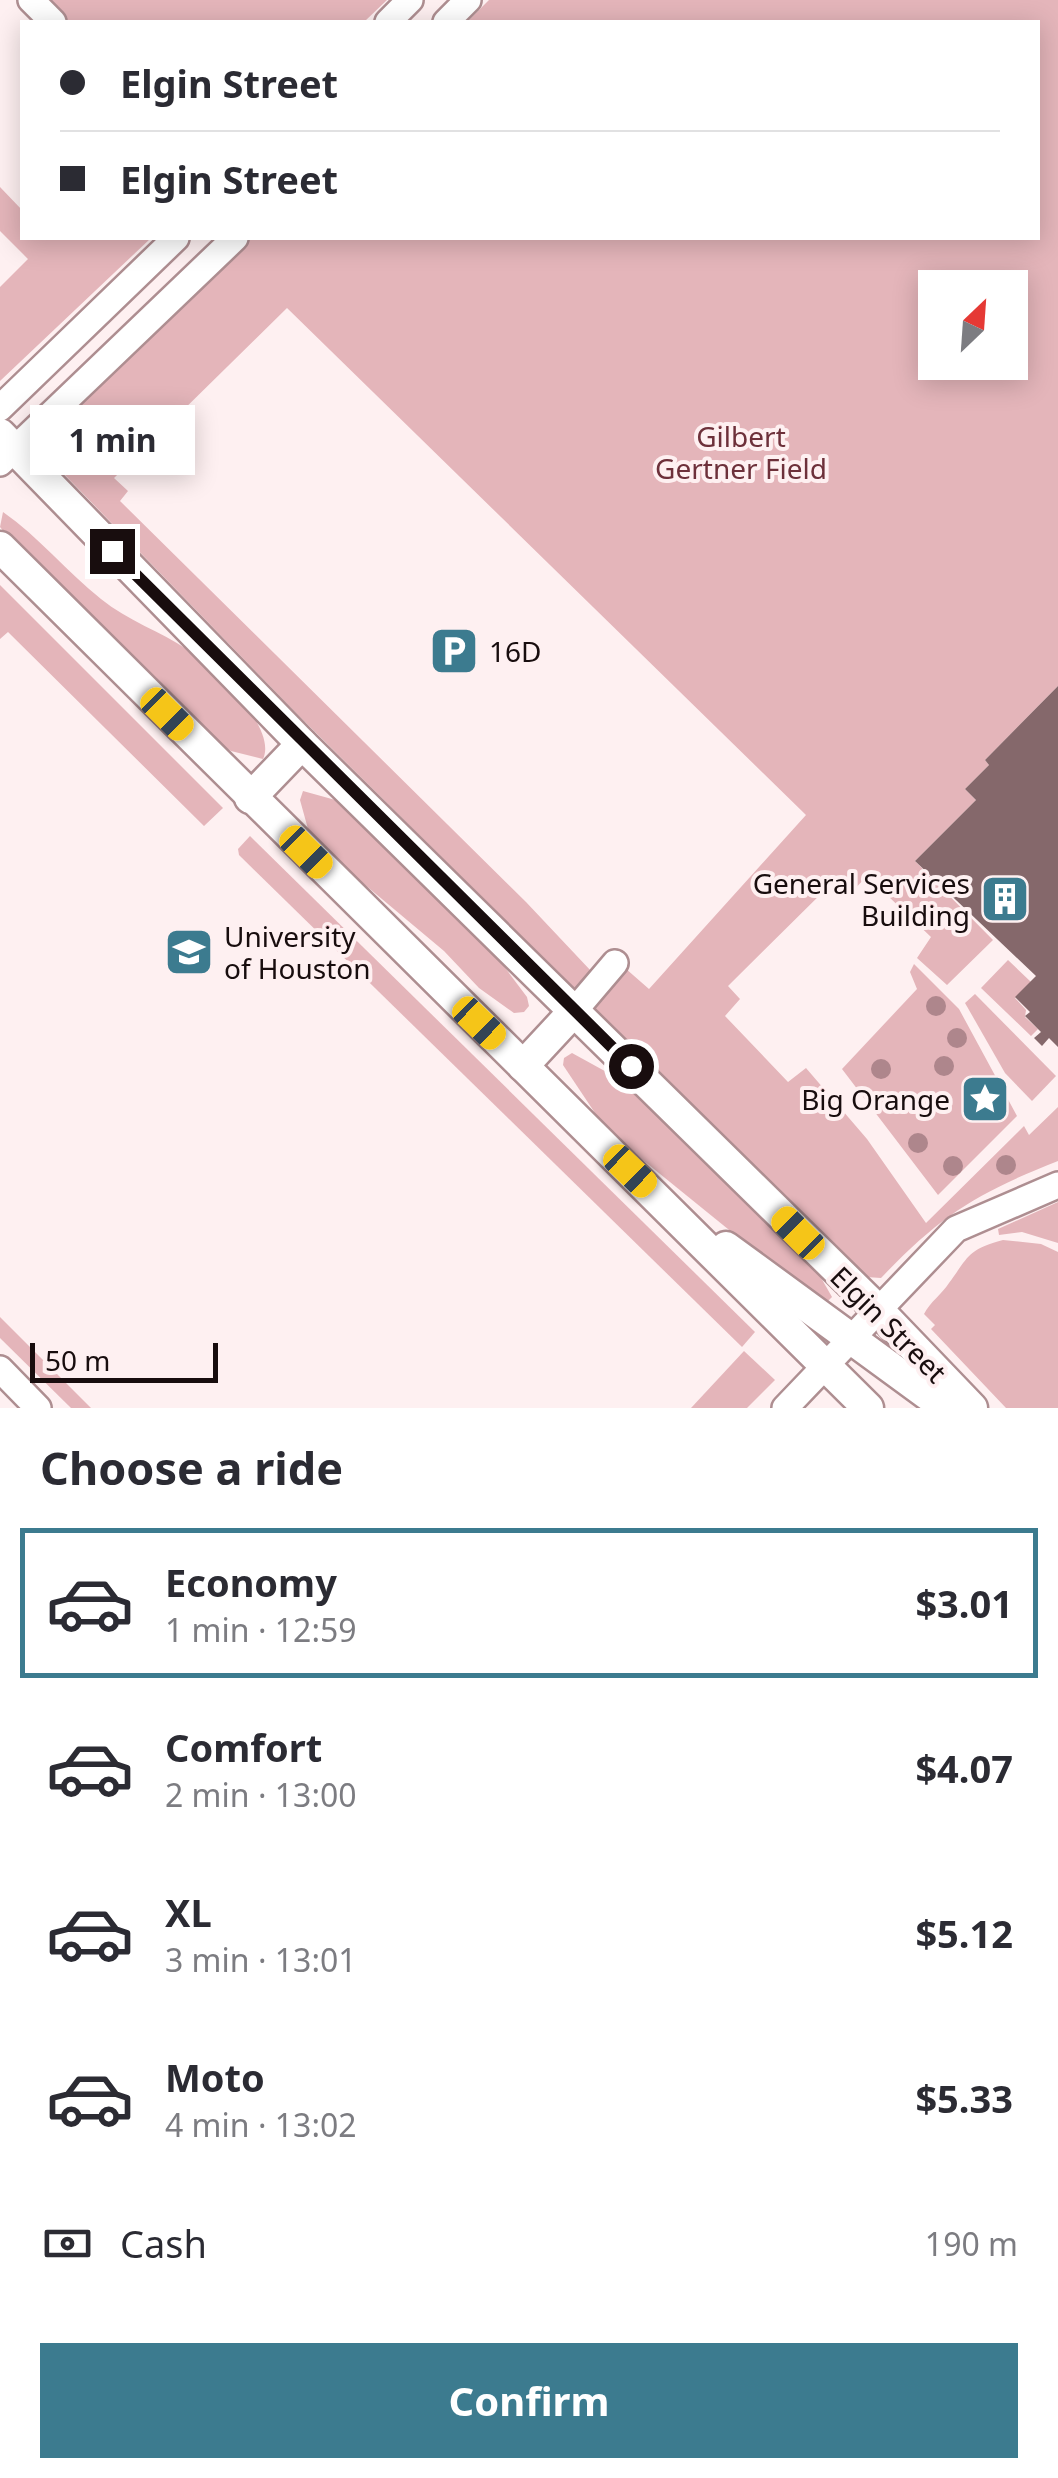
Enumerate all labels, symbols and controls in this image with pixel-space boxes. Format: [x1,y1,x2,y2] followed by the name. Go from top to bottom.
[120,57,338,109] text: Elgin Street
[120,153,338,205] text: Elgin Street
[918,270,1028,380] north arrow
[918,270,1028,380] map controls
[29,406,194,476] callout: 1 min
[655,417,827,487] park label: Gilbert Gertner Field
[68,418,157,461] text: 1 min
[90,529,135,574] route end
[428,625,480,677] parking icon: 16D
[489,632,541,670] place label: 16D
[135,682,199,746] car
[274,820,338,884] car
[753,864,970,934] place label: General Services Building
[979,873,1031,925] building icon: General Services Building
[224,917,371,987] place label: University of Houston
[163,926,215,978] school or university icon: University of Houston
[447,991,511,1055] car
[609,1044,654,1089] route start
[959,1073,1011,1125] place icon: Big Orange
[801,1080,950,1118] place label: Big Orange
[598,1139,662,1203] car
[766,1201,830,1265] car
[823,1258,955,1390] street label: Elgin Street
[30,1338,218,1382] scale bar
[45,1341,111,1379] text: 50 m
[40,1437,343,1498] text: Choose a ride
[165,1556,337,1608] text: Economy
[45,1558,135,1648] icon: car
[915,1577,1013,1629] text: $3.01
[165,1608,357,1651] text: 1 min · 12:59
[165,1721,322,1773] text: Comfort
[45,1723,135,1813] icon: car
[915,1742,1013,1794] text: $4.07
[165,1773,357,1816] text: 2 min · 13:00
[165,1886,212,1938] text: XL
[45,1888,135,1978] icon: car
[915,1907,1013,1959] text: $5.12
[165,1938,357,1981] text: 3 min · 13:01
[165,2051,265,2103] text: Moto
[45,2053,135,2143] icon: car
[915,2072,1013,2124] text: $5.33
[165,2103,357,2146] text: 4 min · 13:02
[40,2216,95,2271] icon: cash
[120,2217,207,2269] text: Cash
[925,2222,1018,2265] text: 190 m
[40,2343,1018,2458] button: Confirm

